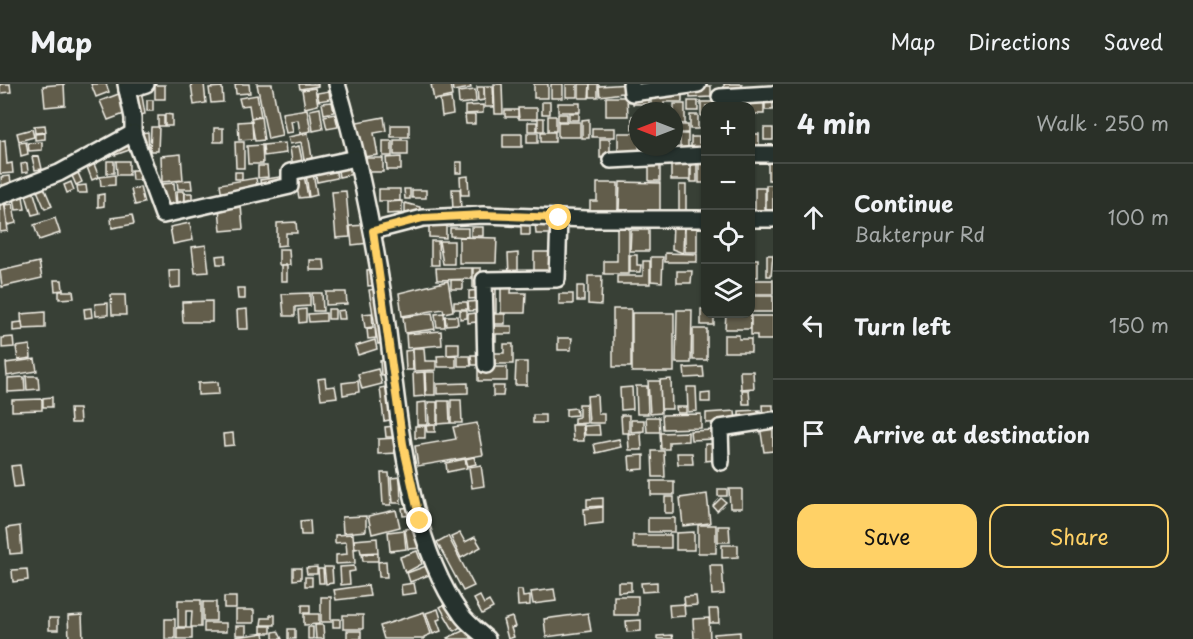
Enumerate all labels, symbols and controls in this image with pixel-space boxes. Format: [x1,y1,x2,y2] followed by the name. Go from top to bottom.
[30,20,92,63] text: Map
[890,25,935,57] text: Map
[968,25,1070,57] text: Directions
[1103,25,1163,57] text: Saved
[629,102,683,156] north arrow
[701,102,755,318] map controls
[701,102,755,156] button: +
[797,104,871,143] text: 4 min
[1036,108,1169,138] text: Walk · 250 m
[701,156,755,210] button: −
[854,186,953,219] text: Continue
[797,201,830,234] icon: ahead
[1108,202,1169,232] text: 100 m
[545,204,571,230] route start
[701,210,755,264] button: locate
[854,219,985,249] text: Bakterpur Rd
[701,264,755,318] button: layers
[797,309,830,342] icon: left
[854,309,951,342] text: Turn left
[1109,310,1169,340] text: 150 m
[797,417,830,450] icon: arrive
[854,417,1090,450] text: Arrive at destination
[797,504,977,568] button: Save
[989,504,1169,568] button: Share
[406,507,432,533] route end

